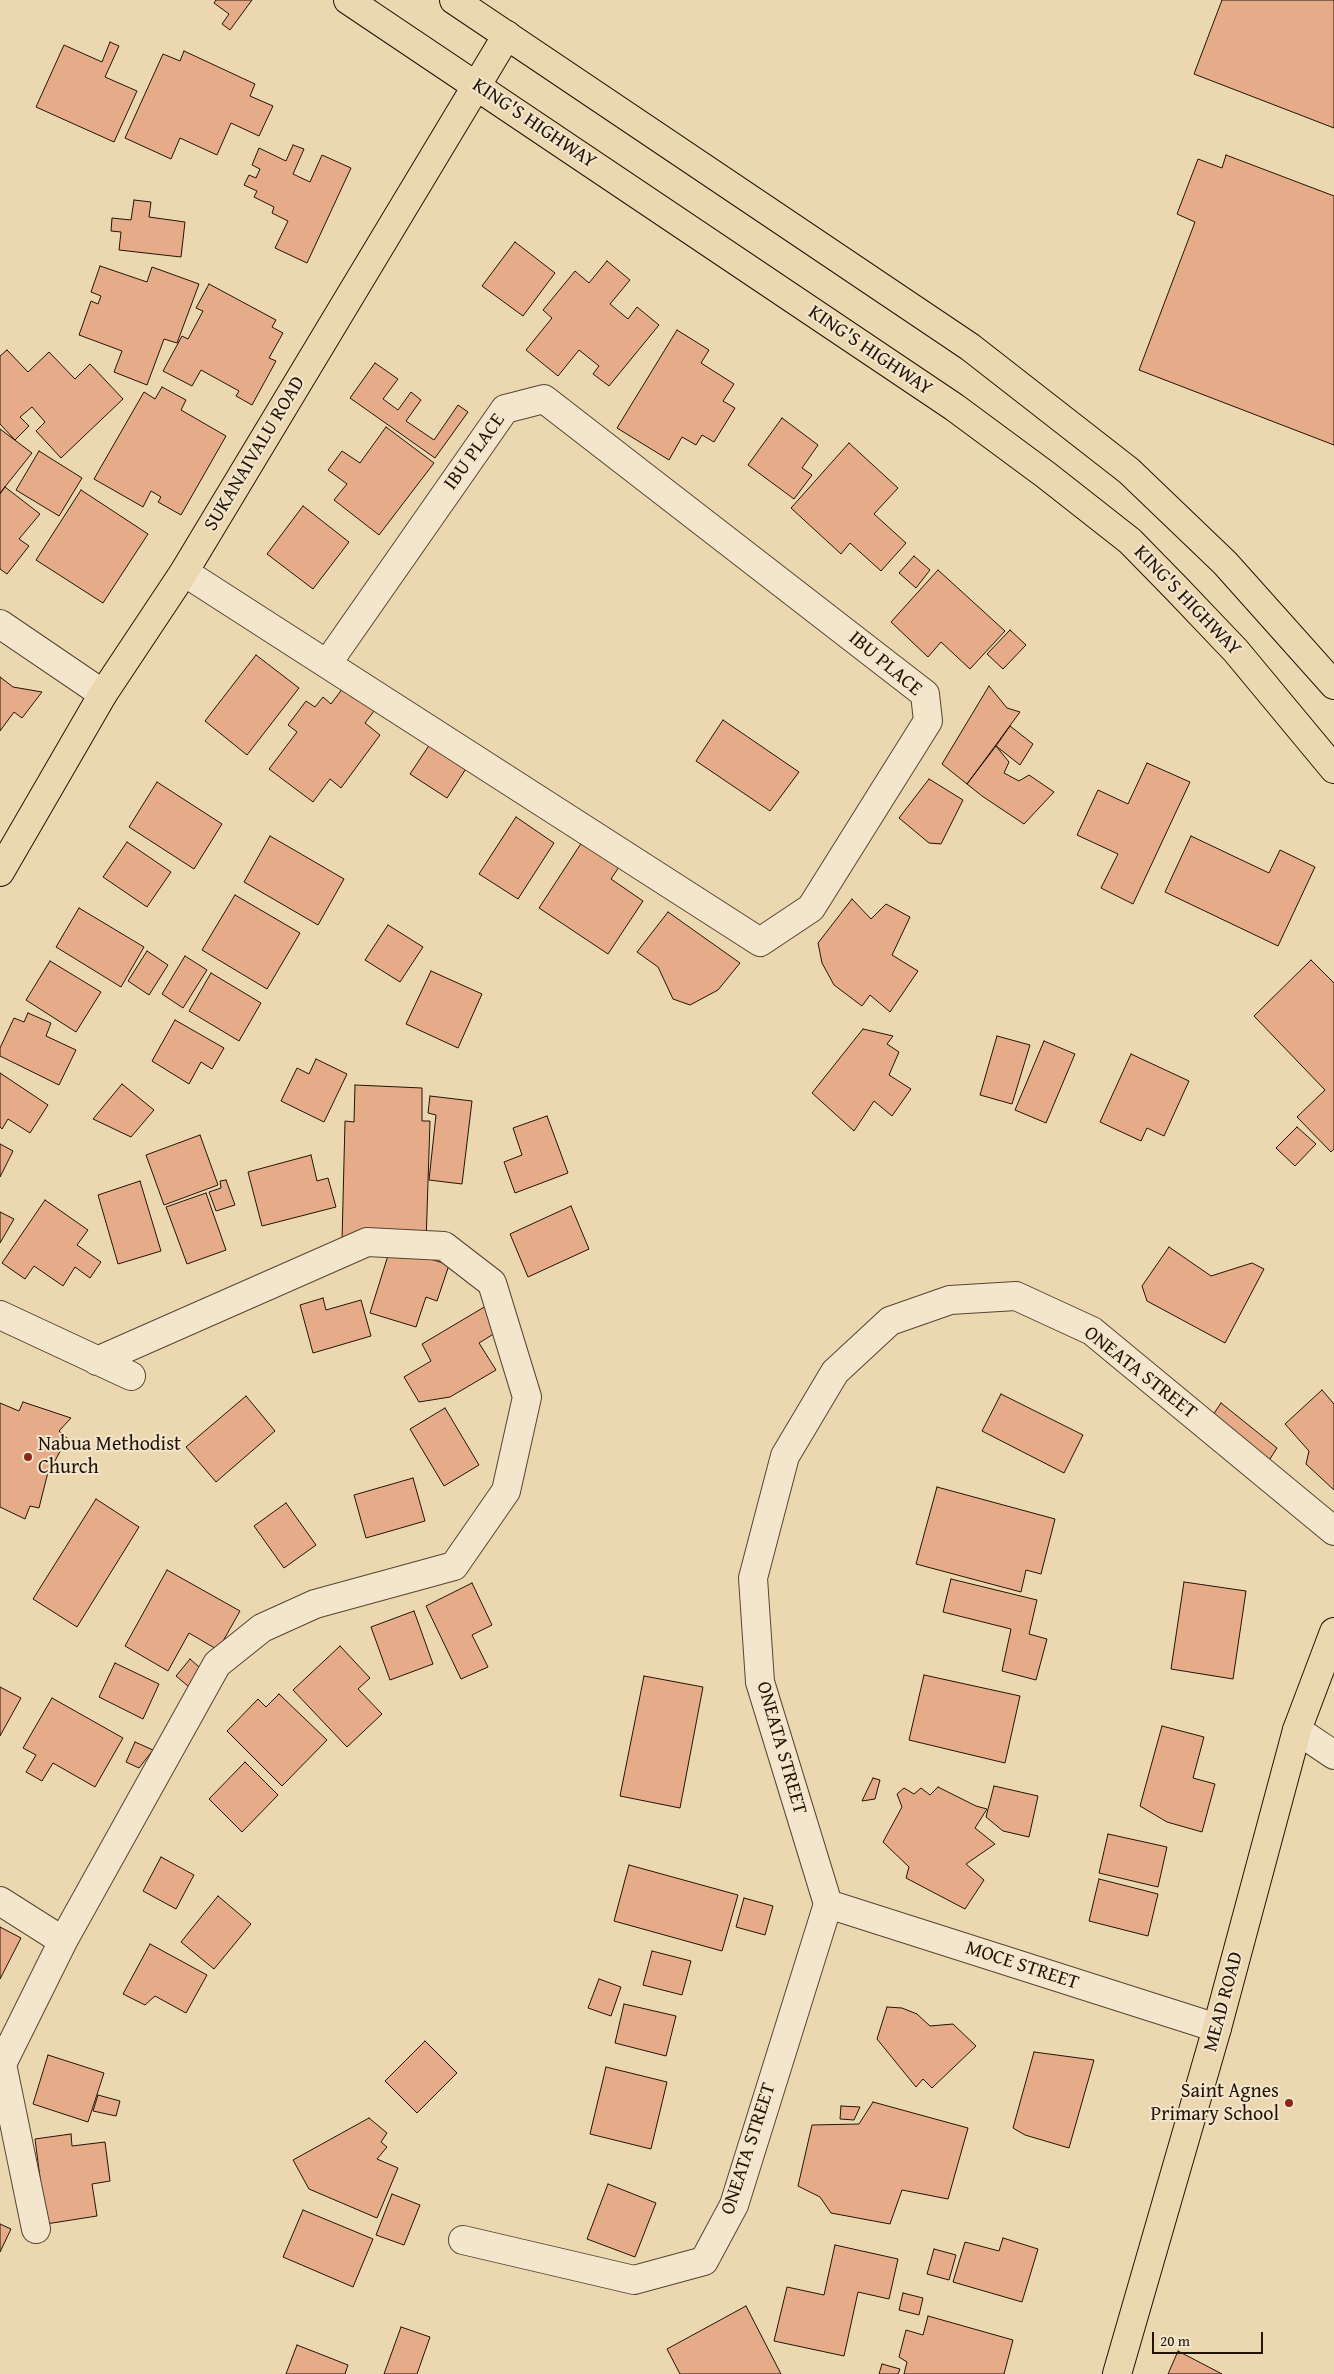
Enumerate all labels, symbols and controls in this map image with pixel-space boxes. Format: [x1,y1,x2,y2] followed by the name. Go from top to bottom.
[467,74,601,174] street label: KING'S HIGHWAY
[803,301,937,401] street label: KING'S HIGHWAY
[199,372,311,536] street label: SUKANAIVALU ROAD
[439,409,511,495] street label: IBU PLACE
[1128,541,1246,661] street label: KING'S HIGHWAY
[843,626,927,702] street label: IBU PLACE
[1079,1321,1201,1425] street label: ONEATA STREET
[38,1433,181,1480] place label: Nabua Methodist Church
[22,1451,34,1463] marker: Nabua Methodist Church
[751,1679,811,1817] street label: ONEATA STREET
[962,1936,1082,1996] street label: MOCE STREET
[1199,1949,1249,2055] street label: MEAD ROAD
[716,2080,782,2218] street label: ONEATA STREET
[1150,2080,1279,2127] place label: Saint Agnes Primary School
[1283,2097,1295,2109] marker: Saint Agnes Primary School
[1154,2322,1265,2354] scale bar
[1160,2330,1190,2351] text: 20 m

